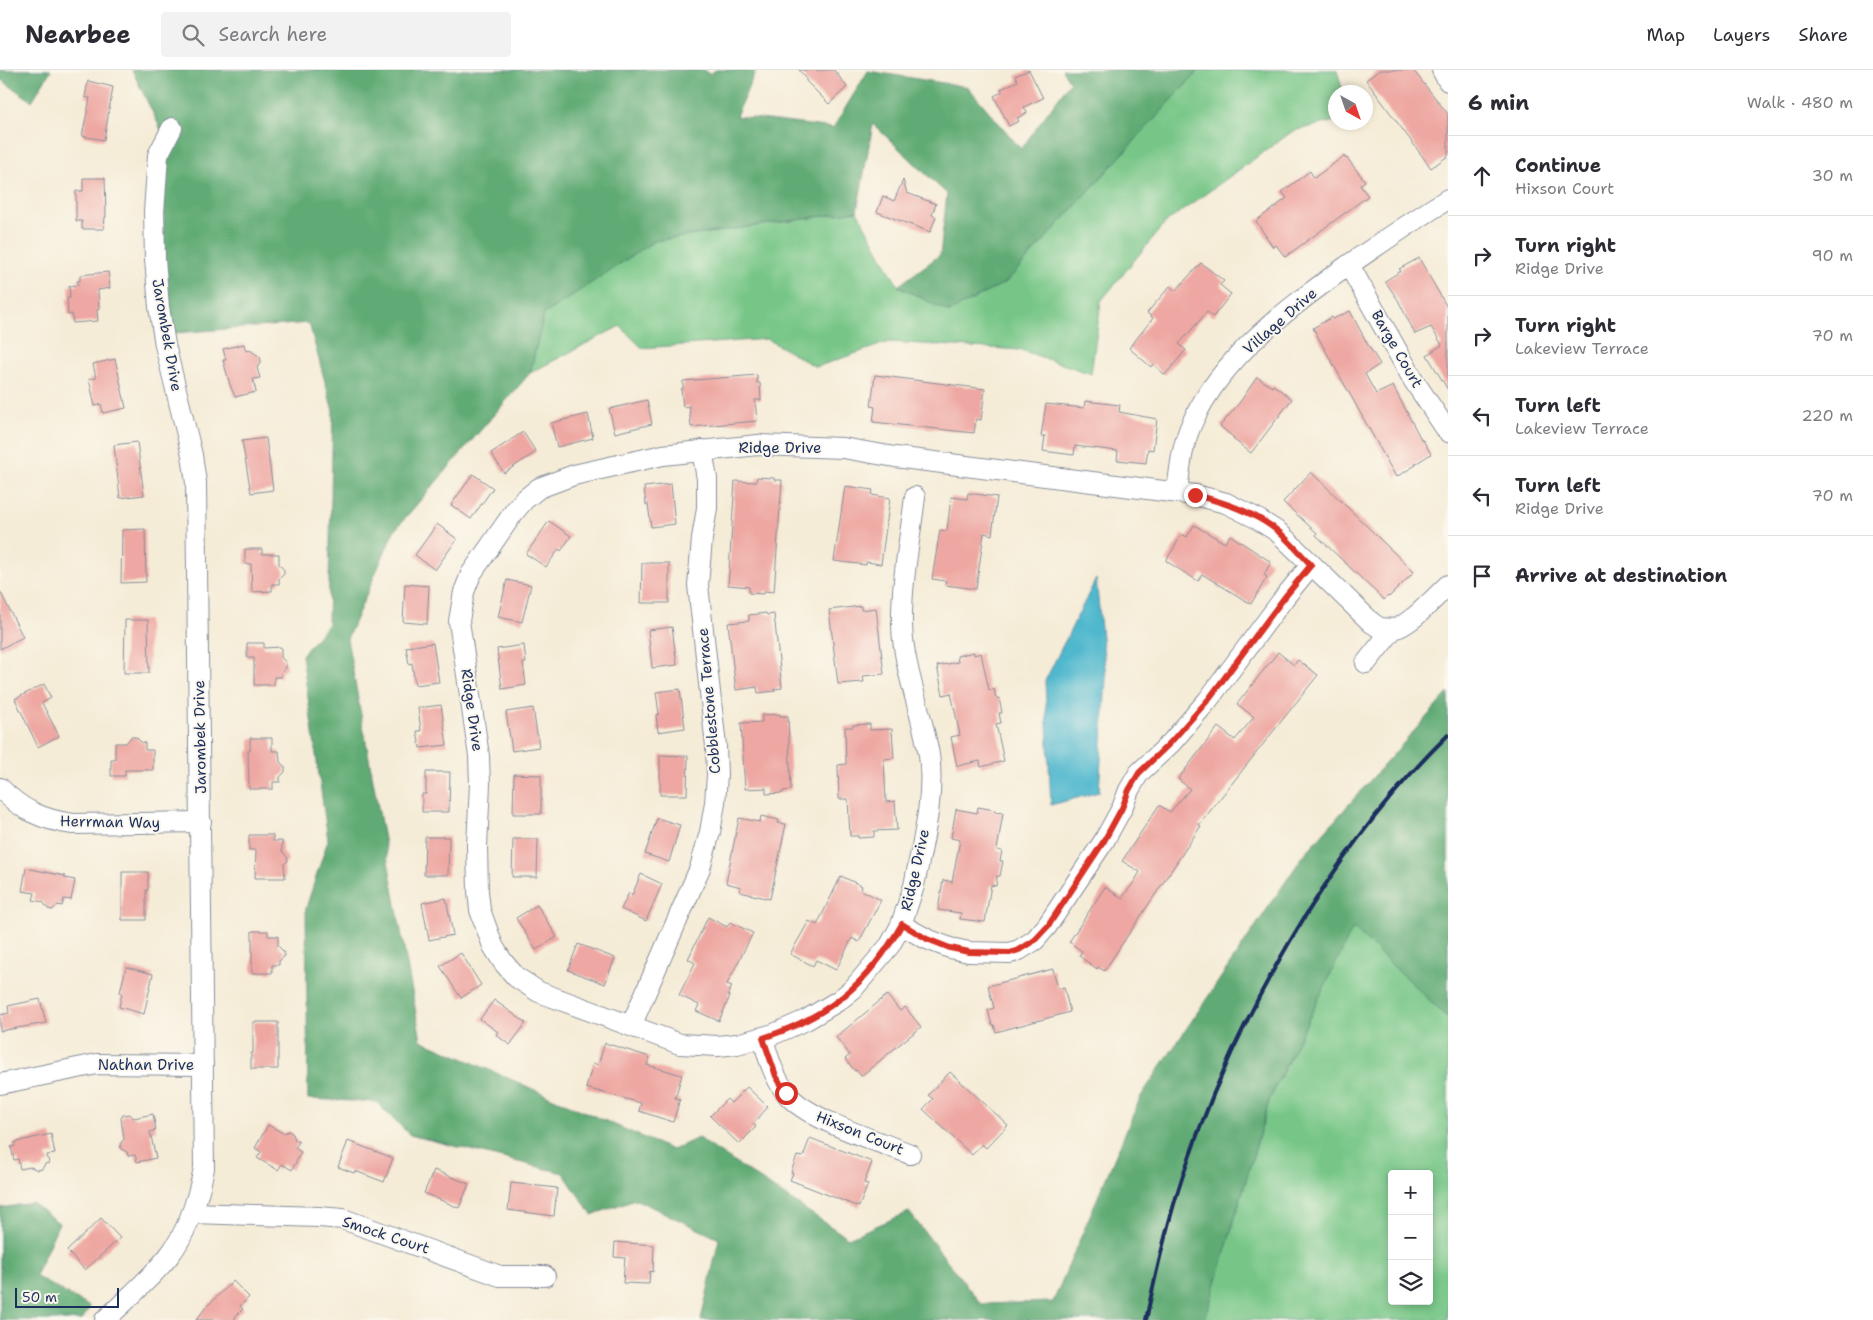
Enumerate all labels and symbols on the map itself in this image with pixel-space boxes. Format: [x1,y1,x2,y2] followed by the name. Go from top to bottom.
[1328,85,1373,130] north arrow
[147,277,187,393] street label: Jarombek Drive
[1239,283,1321,359] street label: Village Drive
[1367,306,1427,392] street label: Barge Court
[738,438,822,458] street label: Ridge Drive
[1184,484,1207,507] route end
[693,627,725,775] street label: Cobblestone Terrace
[456,667,488,753] street label: Ridge Drive
[189,680,211,794] street label: Jarombek Drive
[60,811,160,833] street label: Herrman Way
[896,827,934,913] street label: Ridge Drive
[98,1055,194,1075] street label: Nathan Drive
[775,1082,798,1105] route start
[813,1106,907,1160] street label: Hixson Court
[340,1211,432,1259] street label: Smock Court
[15,1285,119,1308] scale bar

